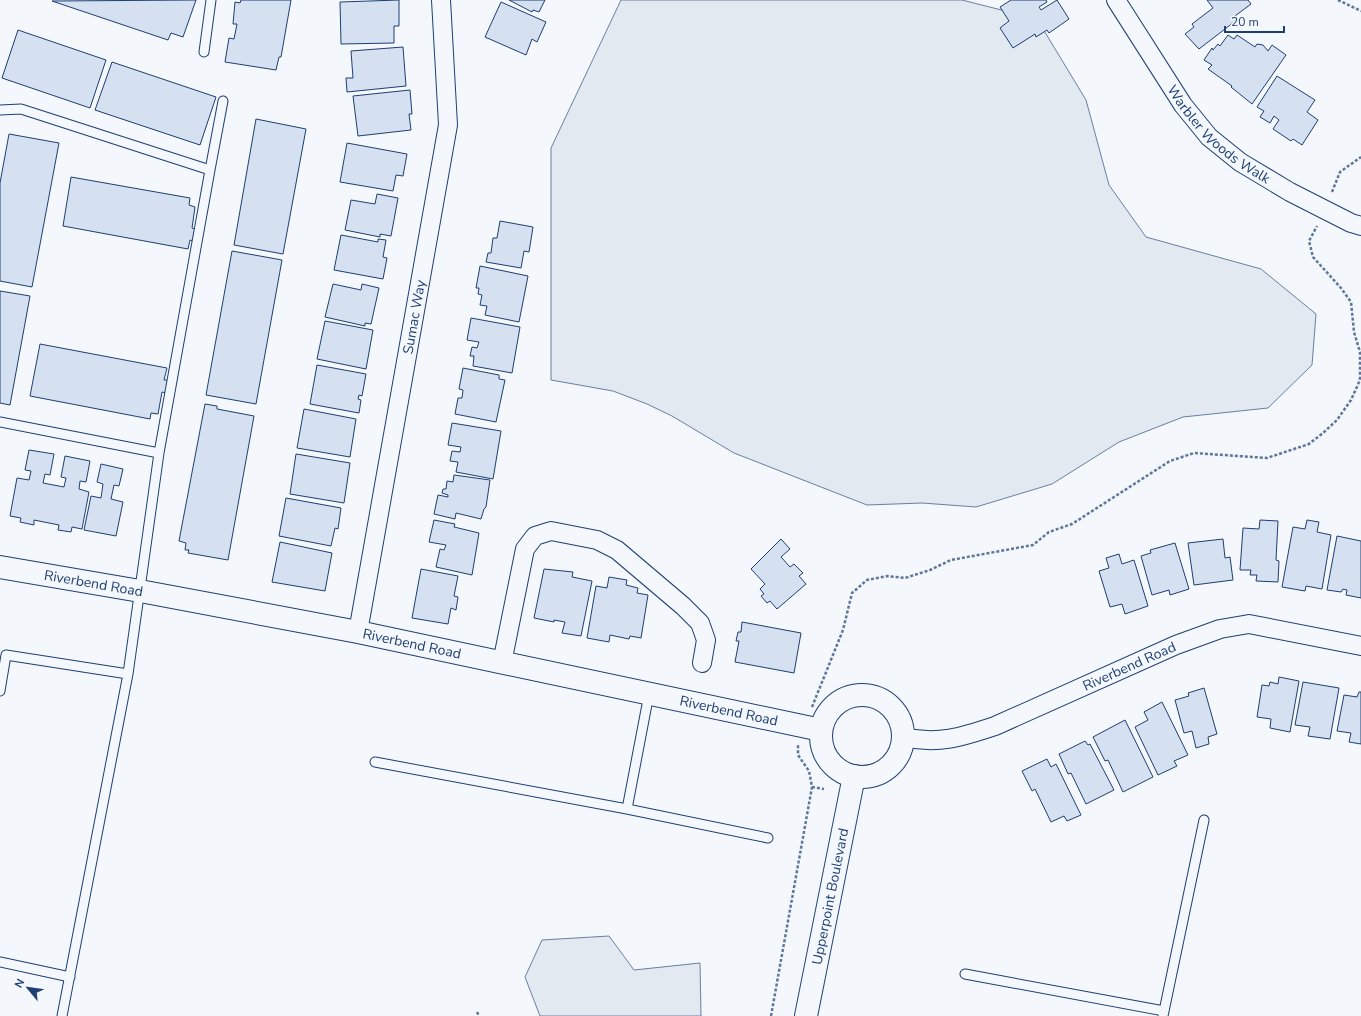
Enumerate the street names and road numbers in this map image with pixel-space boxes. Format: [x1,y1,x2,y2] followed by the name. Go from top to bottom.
[1163,81,1275,188] street label: Warbler Woods Walk
[398,277,430,356] street label: Sumac Way
[43,565,145,601] street label: Riverbend Road
[361,624,463,663] street label: Riverbend Road
[1079,637,1179,695] street label: Riverbend Road
[678,691,780,730] street label: Riverbend Road
[807,826,853,966] street label: Upperpoint Boulevard

